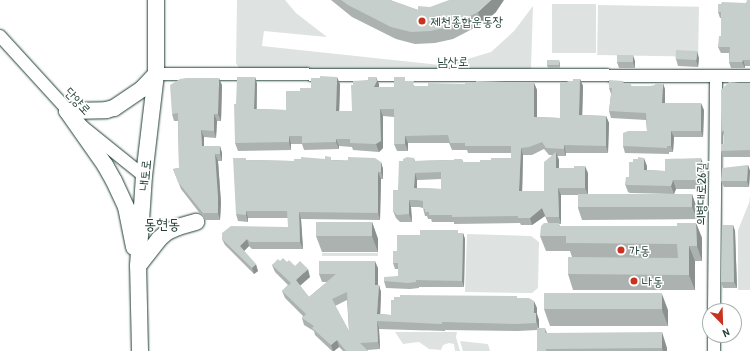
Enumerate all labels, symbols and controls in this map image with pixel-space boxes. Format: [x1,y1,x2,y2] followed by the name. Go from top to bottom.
[430,13,503,29] place label: 제천종합운동장
[417,16,427,26] marker: 제천종합운동장
[437,53,469,69] street label: 남산로
[62,84,94,118] street label: 단양로
[136,159,154,191] street label: 내토로
[693,162,709,226] street label: 의병대로26길
[144,215,180,233] district label: 동현동
[629,242,650,258] place label: 가동
[616,245,626,255] marker: 가동
[642,273,663,289] place label: 나동
[629,276,639,286] marker: 나동
[702,303,742,343] north arrow
[721,326,732,341] text: N

